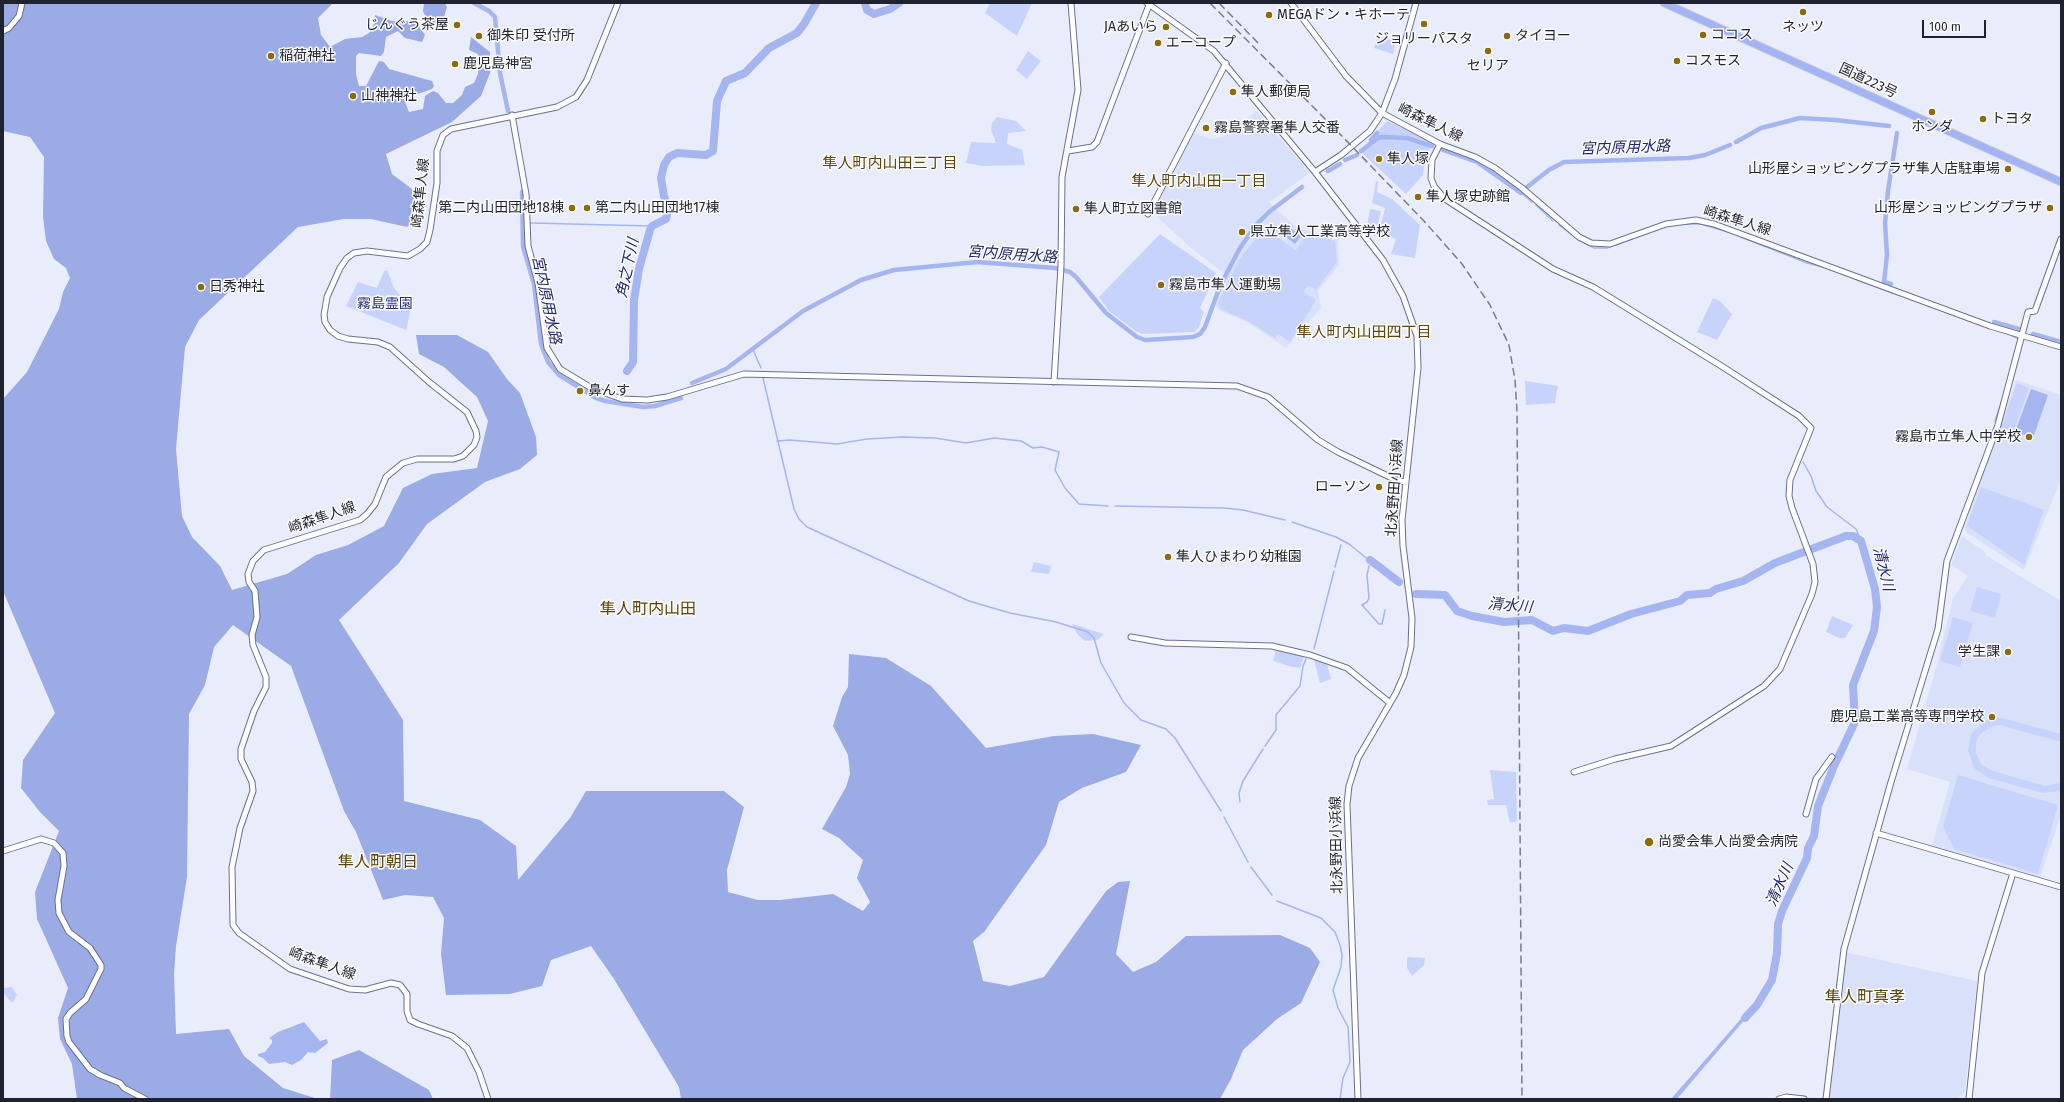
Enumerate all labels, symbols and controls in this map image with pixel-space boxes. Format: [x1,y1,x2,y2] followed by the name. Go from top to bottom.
[1277,7,1410,23] place label: MEGAドン・キホーテ
[1798,7,1808,17] marker: ネッツ
[1264,10,1274,20] marker: MEGAドン・キホーテ
[1924,12,1988,38] scale bar
[365,17,449,33] place label: じんぐう茶屋
[1104,19,1158,35] place label: JAあいら
[1419,19,1429,29] marker: ジョリーパスタ
[1782,19,1824,35] place label: ネッツ
[452,20,462,30] marker: じんぐう茶屋
[1929,20,1961,34] text: 100 m
[1161,22,1171,32] marker: JAあいら
[1711,27,1753,43] place label: ココス
[487,28,575,44] place label: 御朱印 受付所
[1515,28,1571,44] place label: タイヨー
[1698,30,1708,40] marker: ココス
[474,31,484,41] marker: 御朱印 受付所
[1375,31,1473,47] place label: ジョリーパスタ
[1502,31,1512,41] marker: タイヨー
[1166,35,1236,51] place label: エーコープ
[1153,38,1163,48] marker: エーコープ
[1483,46,1493,56] marker: セリア
[279,48,335,64] place label: 稲荷神社
[266,51,276,61] marker: 稲荷神社
[1685,53,1741,69] place label: コスモス
[463,56,533,72] place label: 鹿児島神宮
[1672,56,1682,66] marker: コスモス
[1467,58,1509,74] place label: セリア
[450,59,460,69] marker: 鹿児島神宮
[1836,60,1900,102] street label: 国道223号
[1241,84,1311,100] place label: 隼人郵便局
[1228,87,1238,97] marker: 隼人郵便局
[361,88,417,104] place label: 山神神社
[348,91,358,101] marker: 山神神社
[1395,100,1465,146] street label: 崎森隼人線
[1927,107,1937,117] marker: ホンダ
[1991,111,2033,127] place label: トヨタ
[1978,114,1988,124] marker: トヨタ
[1911,119,1953,135] place label: ホンダ
[1214,120,1340,136] place label: 霧島警察署隼人交番
[1201,123,1211,133] marker: 霧島警察署隼人交番
[1580,137,1670,159] water label: 宮内原用水路
[1387,151,1429,167] place label: 隼人塚
[1374,154,1384,164] marker: 隼人塚
[823,155,957,173] district label: 隼人町内山田三丁目
[409,157,433,229] street label: 崎森隼人線
[1748,161,2000,177] place label: 山形屋ショッピングプラザ隼人店駐車場
[2003,164,2013,174] marker: 山形屋ショッピングプラザ隼人店駐車場
[1132,173,1266,191] district label: 隼人町内山田一丁目
[1426,189,1510,205] place label: 隼人塚史跡館
[1413,192,1423,202] marker: 隼人塚史跡館
[438,200,564,216] place label: 第二内山田団地18棟
[595,200,719,216] place label: 第二内山田団地17棟
[1874,200,2042,216] place label: 山形屋ショッピングプラザ
[1084,201,1182,217] place label: 隼人町立図書館
[567,203,577,213] marker: 第二内山田団地18棟
[582,203,592,213] marker: 第二内山田団地17棟
[1701,203,1773,239] street label: 崎森隼人線
[2045,203,2055,213] marker: 山形屋ショッピングプラザ
[1071,204,1081,214] marker: 隼人町立図書館
[1250,224,1390,240] place label: 県立隼人工業高等学校
[1237,227,1247,237] marker: 県立隼人工業高等学校
[613,237,643,299] water label: 角之下川
[966,243,1058,267] water label: 宮内原用水路
[528,254,564,346] water label: 宮内原用水路
[1169,277,1281,293] place label: 霧島市隼人運動場
[209,279,265,295] place label: 日秀神社
[1156,280,1166,290] marker: 霧島市隼人運動場
[196,282,206,292] marker: 日秀神社
[357,296,413,312] park label: 霧島霊園
[1297,324,1431,342] district label: 隼人町内山田四丁目
[588,383,630,399] place label: 鼻んす
[575,386,585,396] marker: 鼻んす
[1895,429,2021,445] place label: 霧島市立隼人中学校
[2024,432,2034,442] marker: 霧島市立隼人中学校
[1383,439,1407,537] street label: 北永野田小浜線
[1315,479,1371,495] place label: ローソン
[1374,482,1384,492] marker: ローソン
[286,499,358,537] street label: 崎森隼人線
[1869,545,1897,593] water label: 清水川
[1176,549,1302,565] place label: 隼人ひまわり幼稚園
[1163,552,1173,562] marker: 隼人ひまわり幼稚園
[1487,595,1533,617] water label: 清水川
[600,600,696,620] district label: 隼人町内山田
[1958,644,2000,660] place label: 学生課
[2003,647,2013,657] marker: 学生課
[1830,709,1984,725] place label: 鹿児島工業高等専門学校
[1987,712,1997,722] marker: 鹿児島工業高等専門学校
[1328,796,1346,894] street label: 北永野田小浜線
[1658,834,1798,850] place label: 尚愛会隼人尚愛会病院
[1643,836,1655,848] marker: 尚愛会隼人尚愛会病院
[338,853,418,873] district label: 隼人町朝日
[1763,861,1797,909] water label: 清水川
[286,944,358,984] street label: 崎森隼人線
[1825,988,1905,1008] district label: 隼人町真孝

